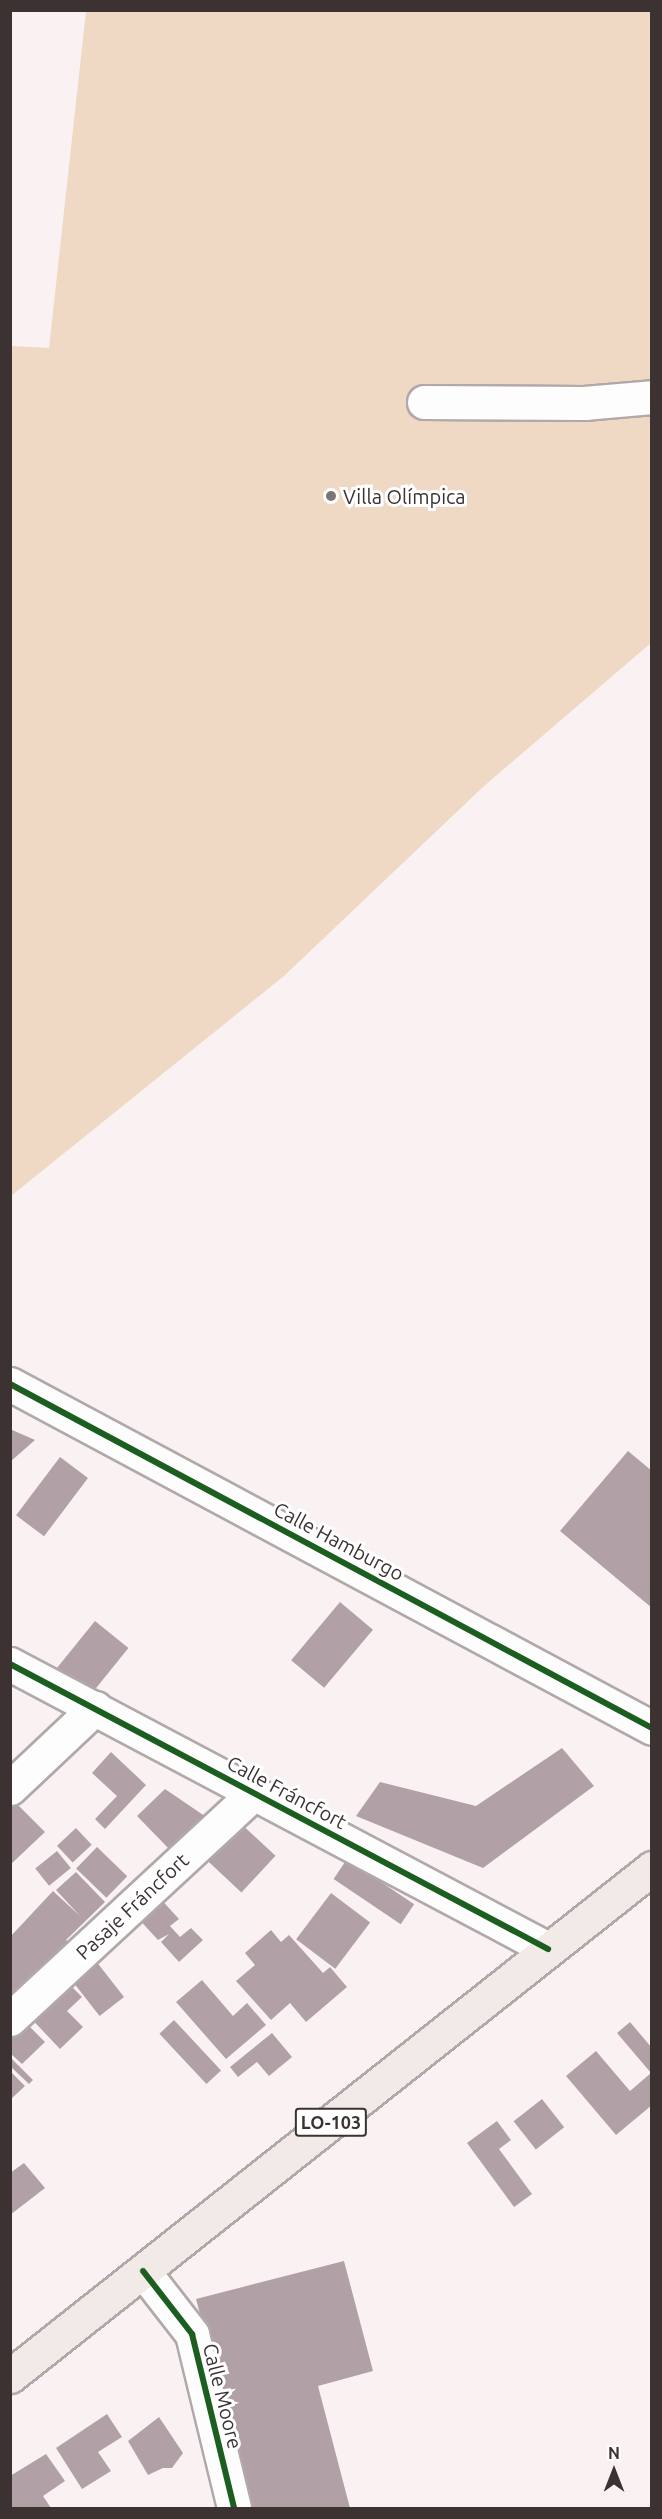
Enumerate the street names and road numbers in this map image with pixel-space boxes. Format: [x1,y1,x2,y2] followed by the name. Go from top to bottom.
[270,1497,408,1585] street label: Calle Hamburgo
[223,1750,351,1834] street label: Calle Fráncfort
[71,1848,193,1964] street label: Pasaje Fráncfort
[294,2107,368,2137] road number: LO-103
[198,2341,248,2451] street label: Calle Moore

